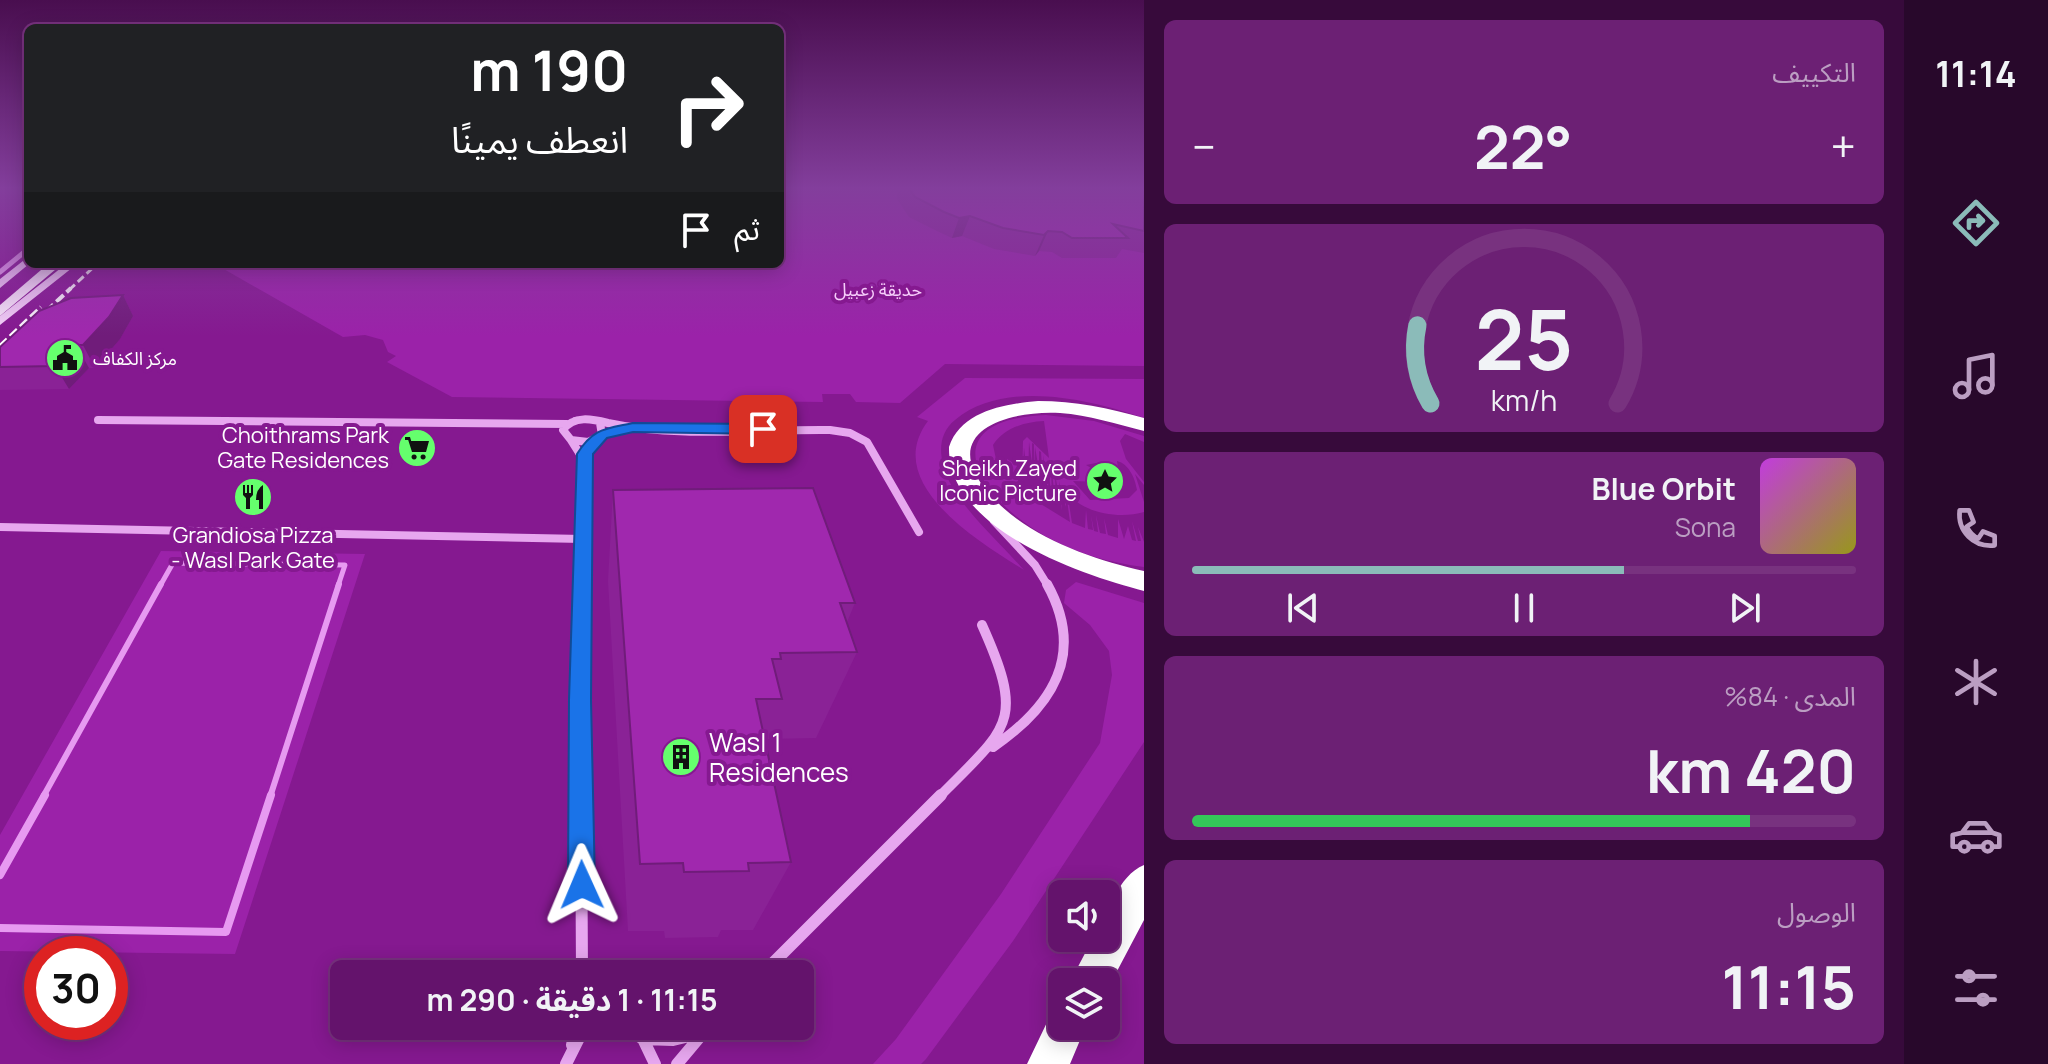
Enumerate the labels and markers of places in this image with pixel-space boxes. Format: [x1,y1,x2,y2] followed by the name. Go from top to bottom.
[44,337,86,379] public building icon: مركز الكفاف
[93,346,177,370] place label: مركز الكفاف
[729,395,797,463] pin
[217,420,390,475] place label: Choithrams Park Gate Residences
[396,427,438,469] supermarket icon: Choithrams Park Gate Residences
[939,453,1077,508] place label: Sheikh Zayed Iconic Picture
[1084,460,1126,502] place icon: Sheikh Zayed Iconic Picture
[232,476,274,518] restaurant icon: Grandiosa Pizza - Wasl Park Gate
[171,520,335,575] place label: Grandiosa Pizza - Wasl Park Gate
[709,724,849,790] place label: Wasl 1 Residences
[660,736,702,778] building icon: Wasl 1 Residences

